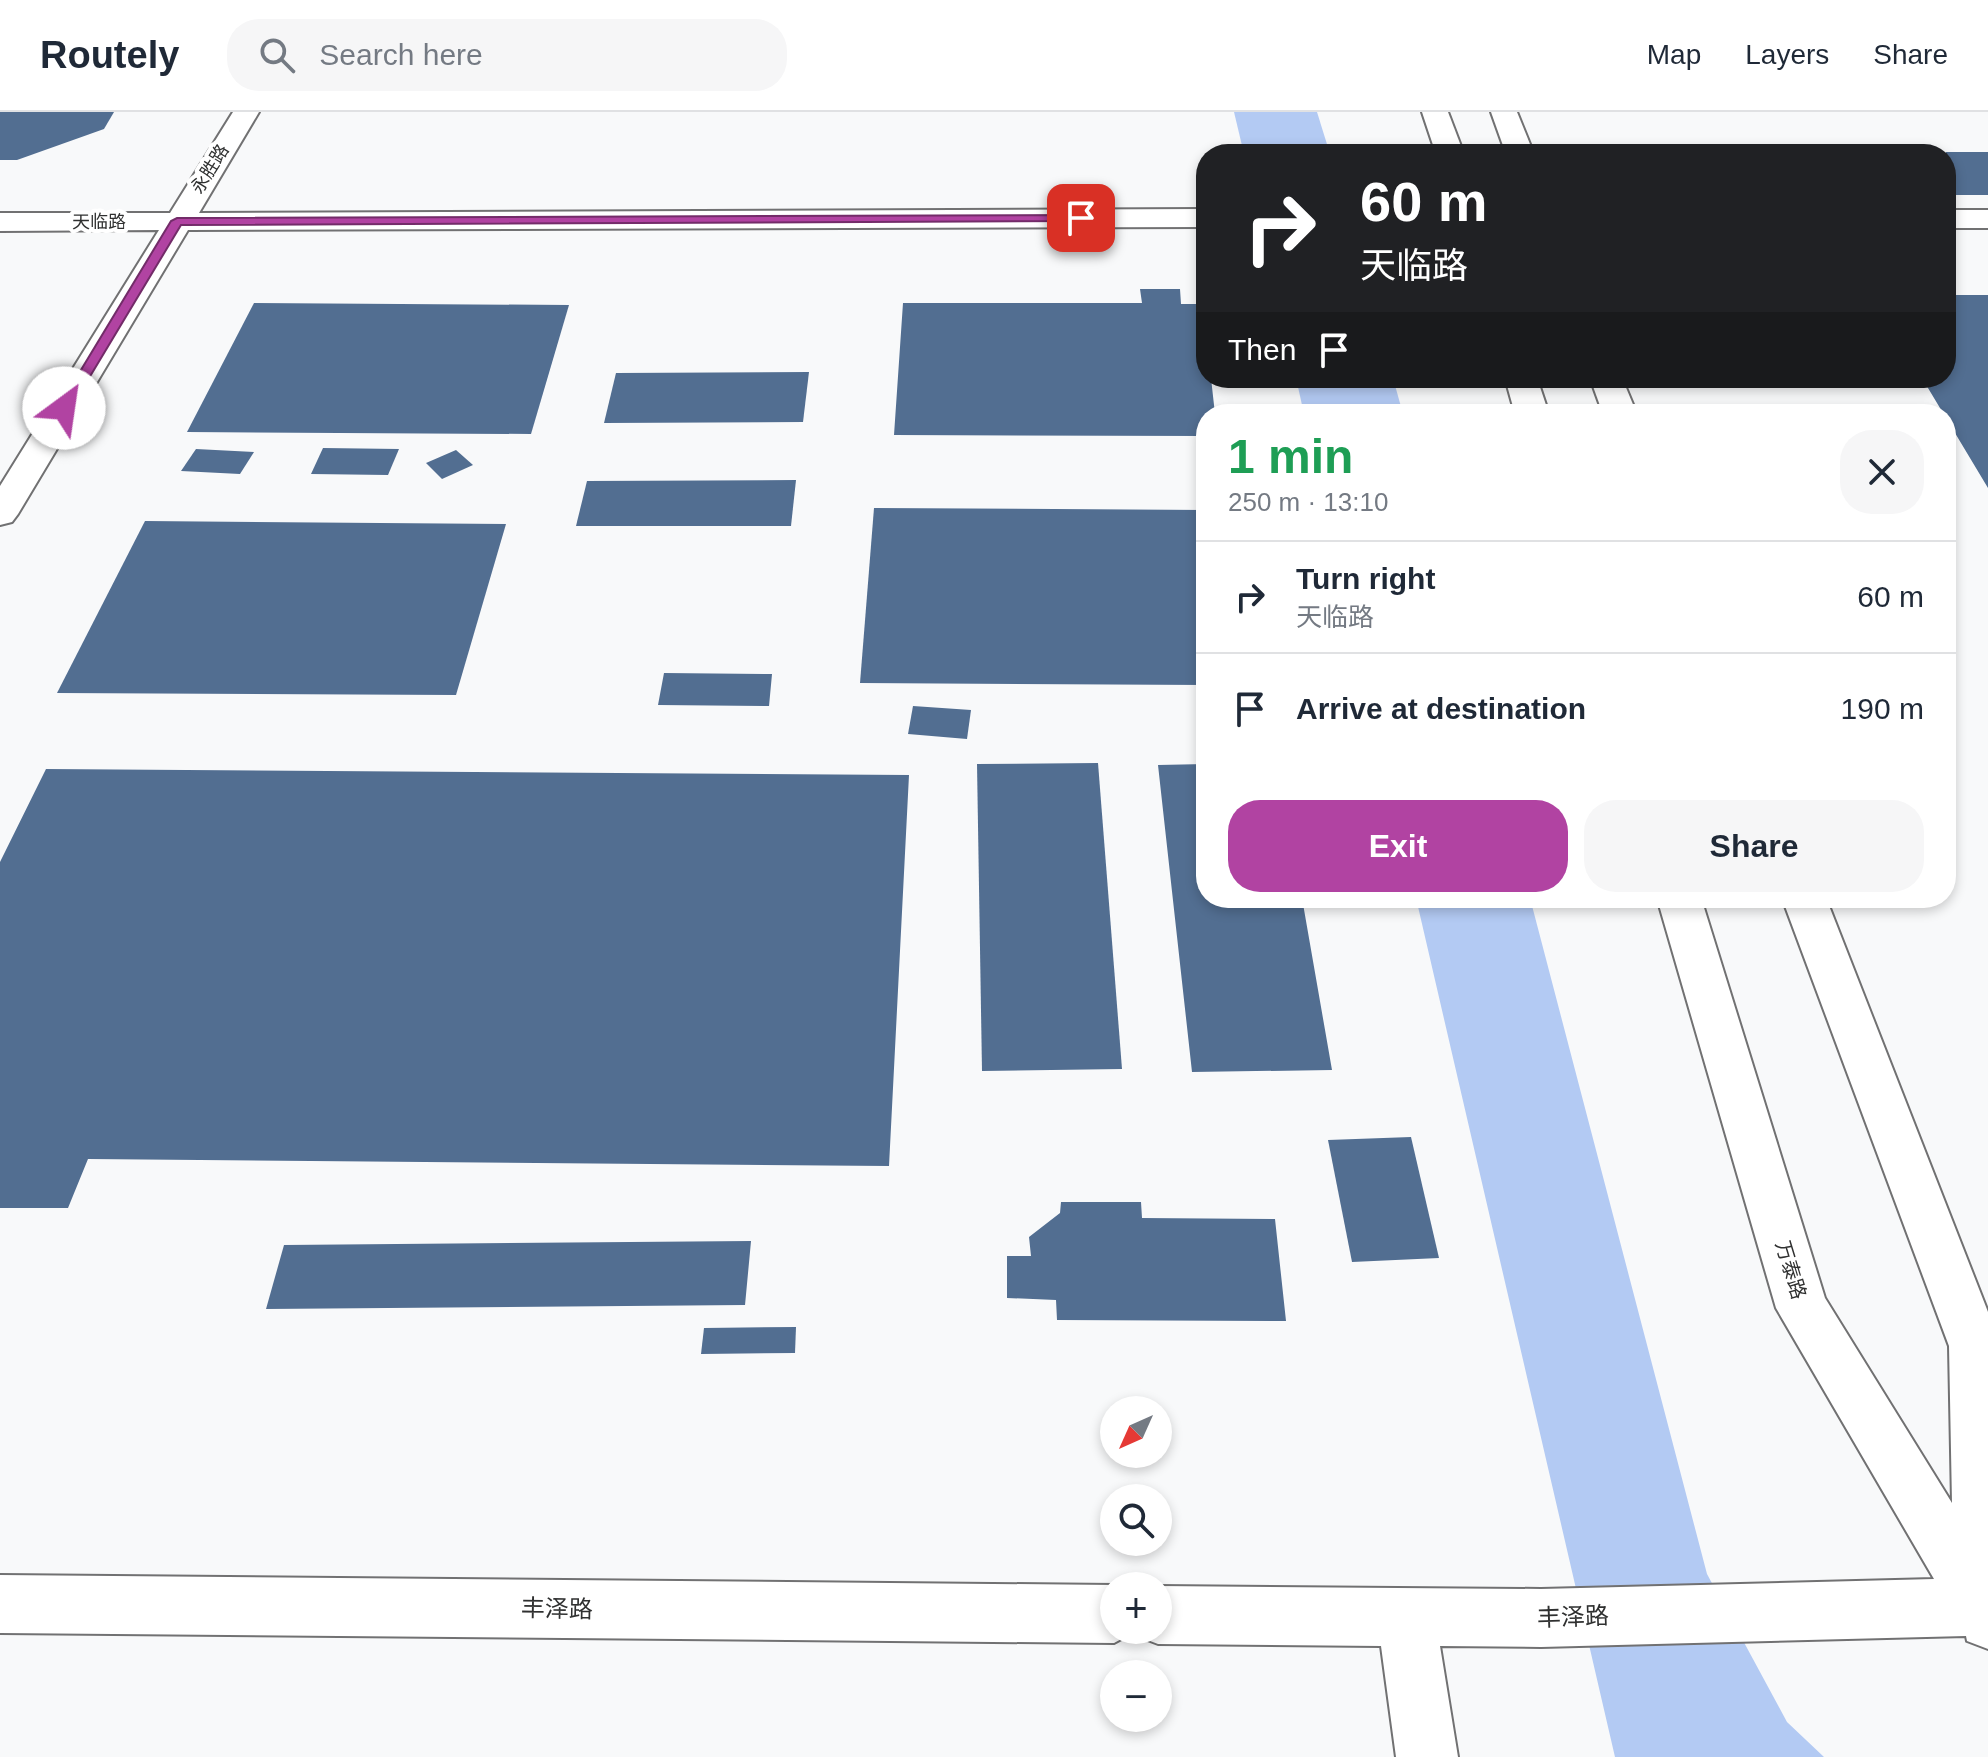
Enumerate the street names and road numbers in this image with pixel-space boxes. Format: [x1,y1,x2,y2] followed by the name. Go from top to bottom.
[187,141,233,197] street label: 永胜路
[72,212,126,232] street label: 天临路
[1772,1238,1810,1302] street label: 万泰路
[521,1594,593,1623] street label: 丰泽路
[1537,1602,1609,1631] street label: 丰泽路

